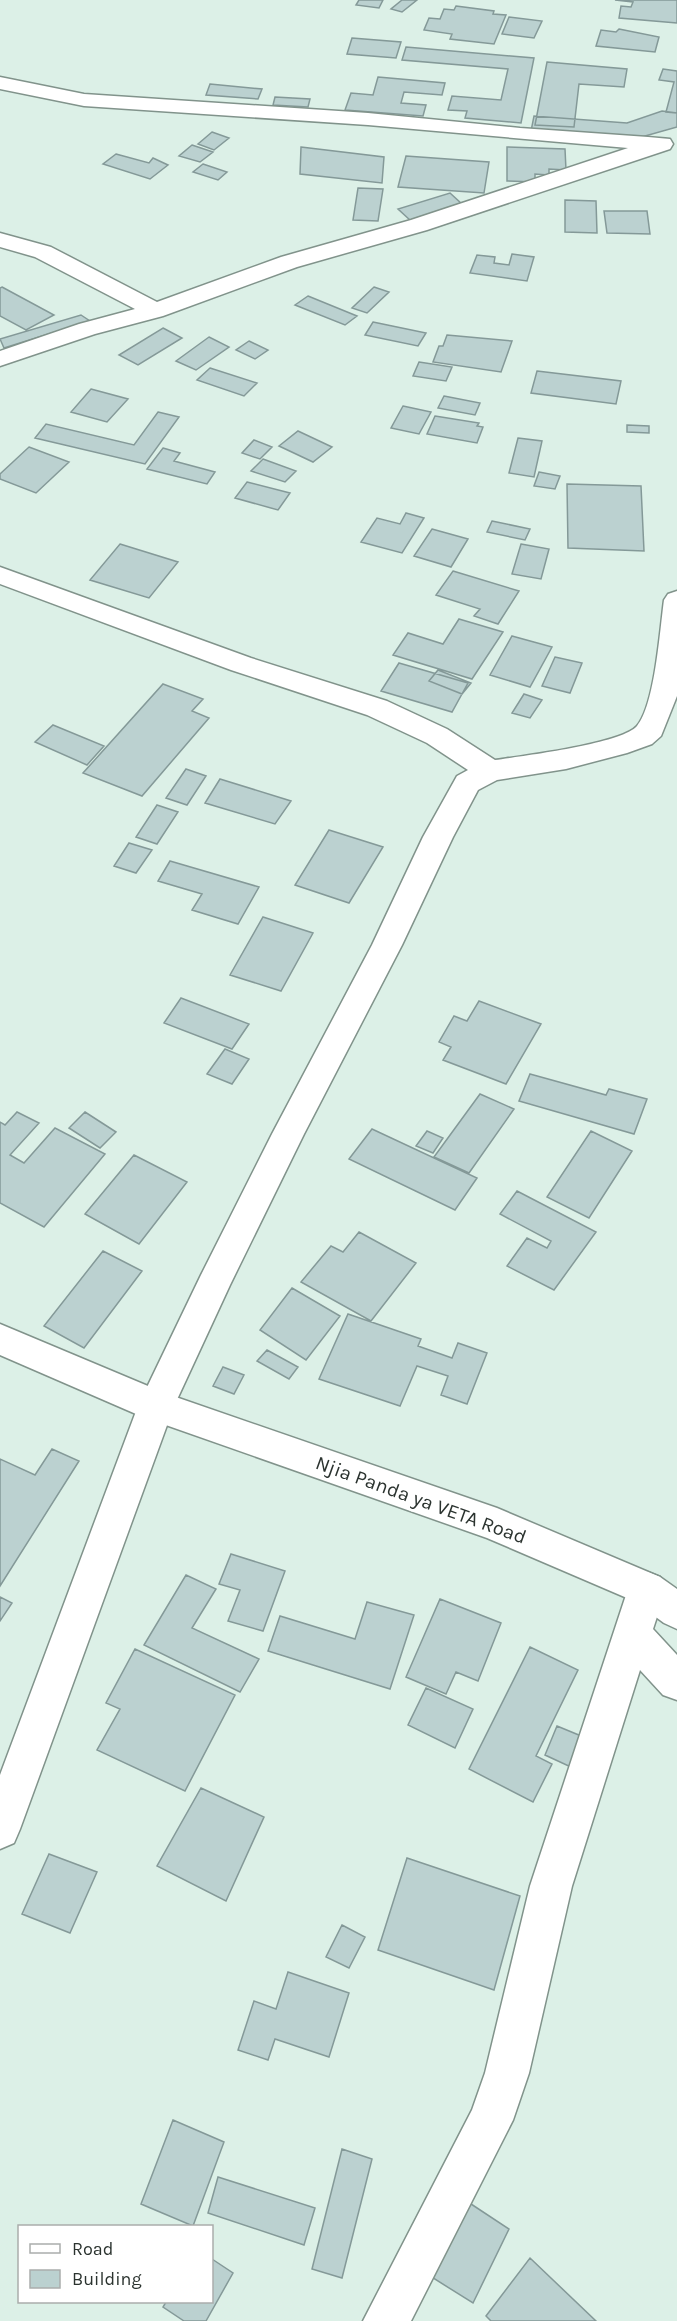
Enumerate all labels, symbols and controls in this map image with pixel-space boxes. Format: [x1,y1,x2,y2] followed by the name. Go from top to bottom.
[313,1451,529,1549] street label: Njia Panda ya VETA Road
[18,2225,213,2303] legend
[72,2238,113,2260] text: Road
[72,2268,142,2290] text: Building

